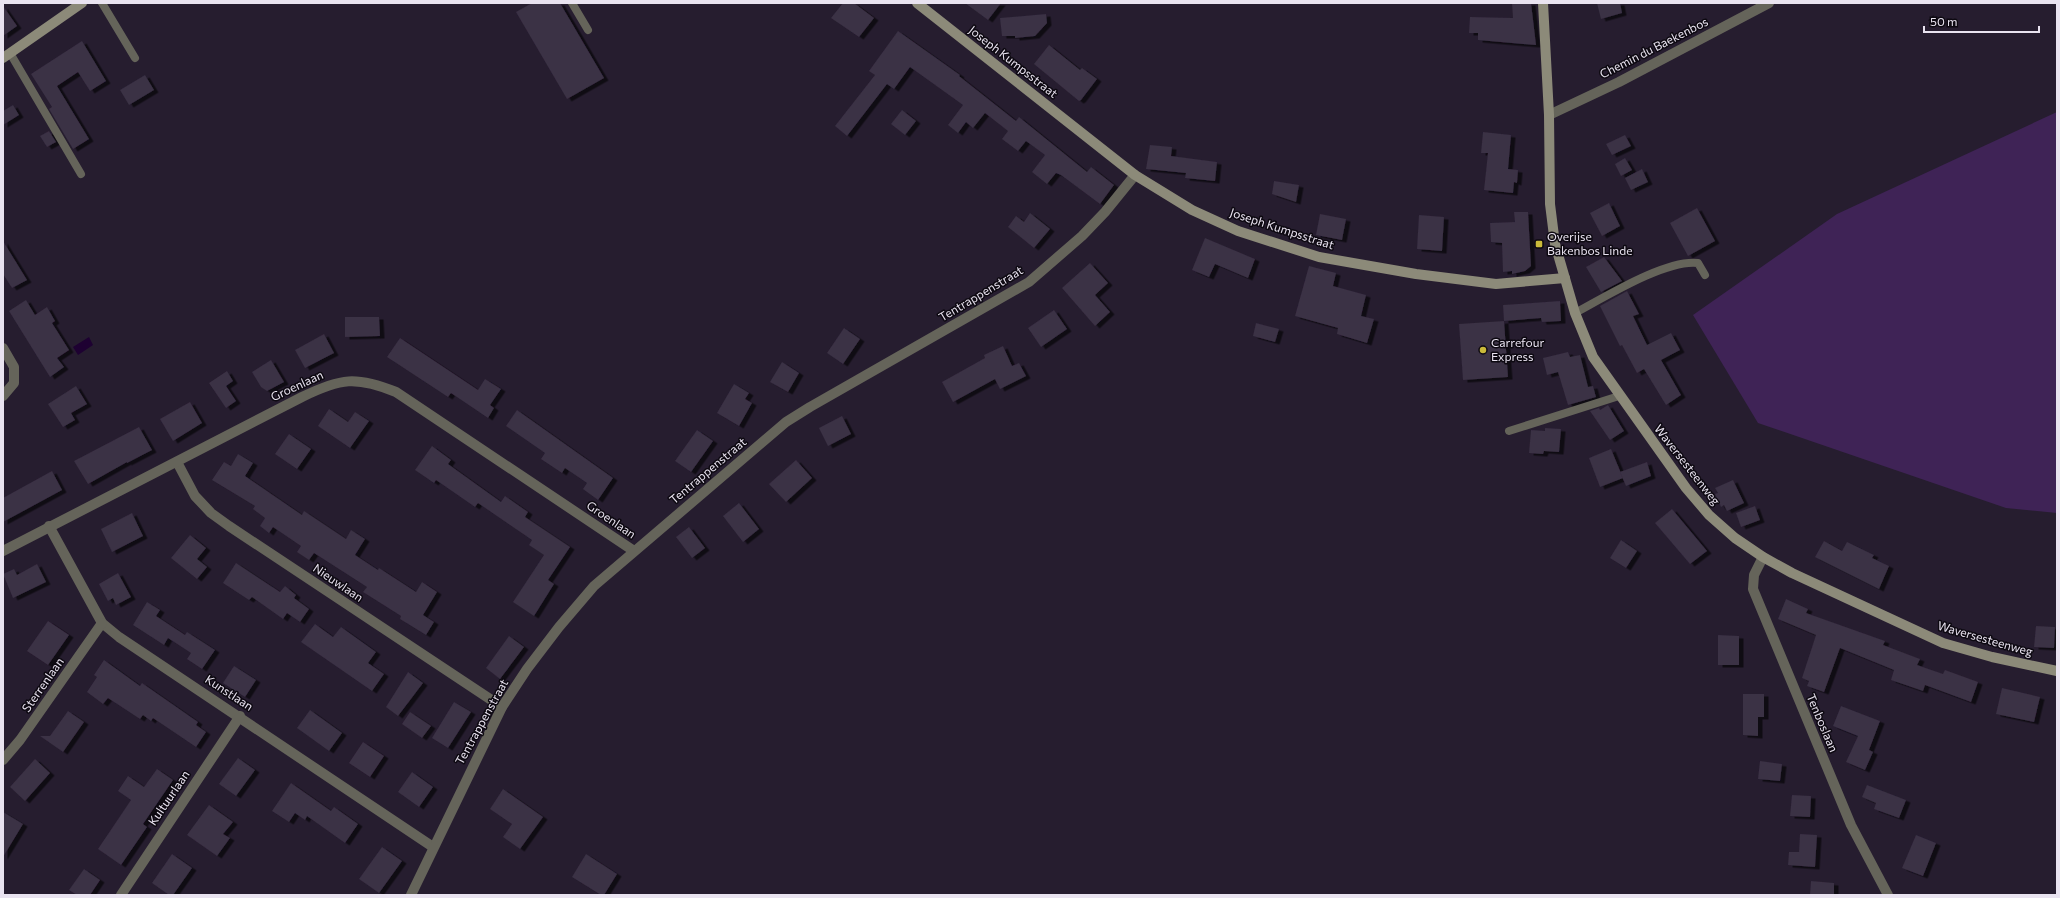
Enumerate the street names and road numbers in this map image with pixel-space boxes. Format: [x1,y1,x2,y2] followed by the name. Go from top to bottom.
[1597,14,1710,80] street label: Chemin du Baekenbos
[966,22,1061,101] street label: Joseph Kumpsstraat
[1228,205,1336,252] street label: Joseph Kumpsstraat
[936,262,1025,324] street label: Tentrappenstraat
[268,367,325,403] street label: Groenlaan
[1652,421,1724,508] street label: Waversesteenweg
[666,434,749,506] street label: Tentrappenstraat
[584,498,639,541] street label: Groenlaan
[311,560,366,604] street label: Nieuwlaan
[1936,618,2035,658] street label: Waversesteenweg
[18,655,66,714] street label: Sterrenlaan
[203,672,256,713] street label: Kunstlaan
[452,676,510,767] street label: Tentrappenstraat
[1804,691,1841,754] street label: Tenboslaan
[145,767,192,828] street label: Kultuurlaan

